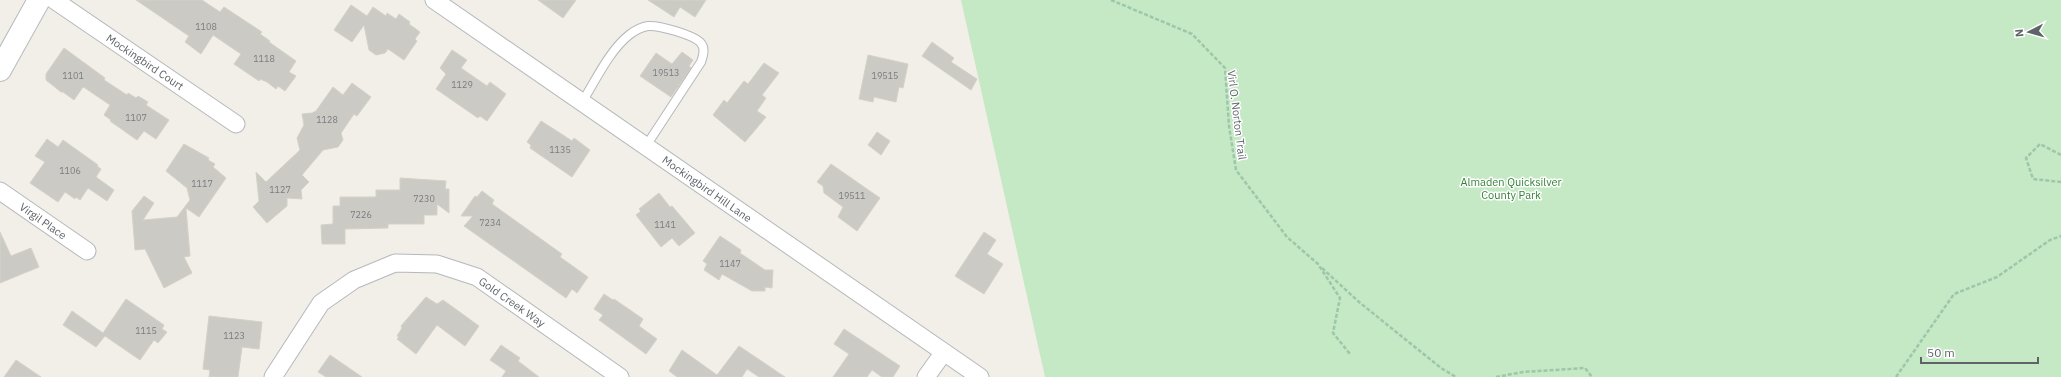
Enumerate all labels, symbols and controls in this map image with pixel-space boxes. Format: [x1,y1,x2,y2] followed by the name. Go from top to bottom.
[2009,12,2049,52] north arrow
[195,21,217,32] house number: 1108
[2012,28,2026,38] text: N
[104,31,187,93] street label: Mockingbird Court
[253,53,275,64] house number: 1118
[652,67,680,78] house number: 19513
[1225,69,1249,161] street label: Virl O. Norton Trail
[62,70,84,81] house number: 1101
[871,70,899,81] house number: 19515
[451,79,473,90] house number: 1129
[125,112,147,123] house number: 1107
[316,114,338,125] house number: 1128
[549,144,571,155] house number: 1135
[660,153,754,225] street label: Mockingbird Hill Lane
[59,165,81,176] house number: 1106
[1460,175,1562,202] park label: Almaden Quicksilver County Park
[191,178,213,189] house number: 1117
[269,184,291,195] house number: 1127
[838,190,866,201] house number: 19511
[413,193,435,204] house number: 7230
[17,200,69,242] street label: Virgil Place
[350,209,372,220] house number: 7226
[479,217,501,228] house number: 7234
[654,219,676,230] house number: 1141
[719,258,741,269] house number: 1147
[476,274,548,330] street label: Gold Creek Way
[135,325,157,336] house number: 1115
[223,330,245,341] house number: 1123
[1921,339,2038,365] scale bar
[1927,345,1955,360] text: 50 m

